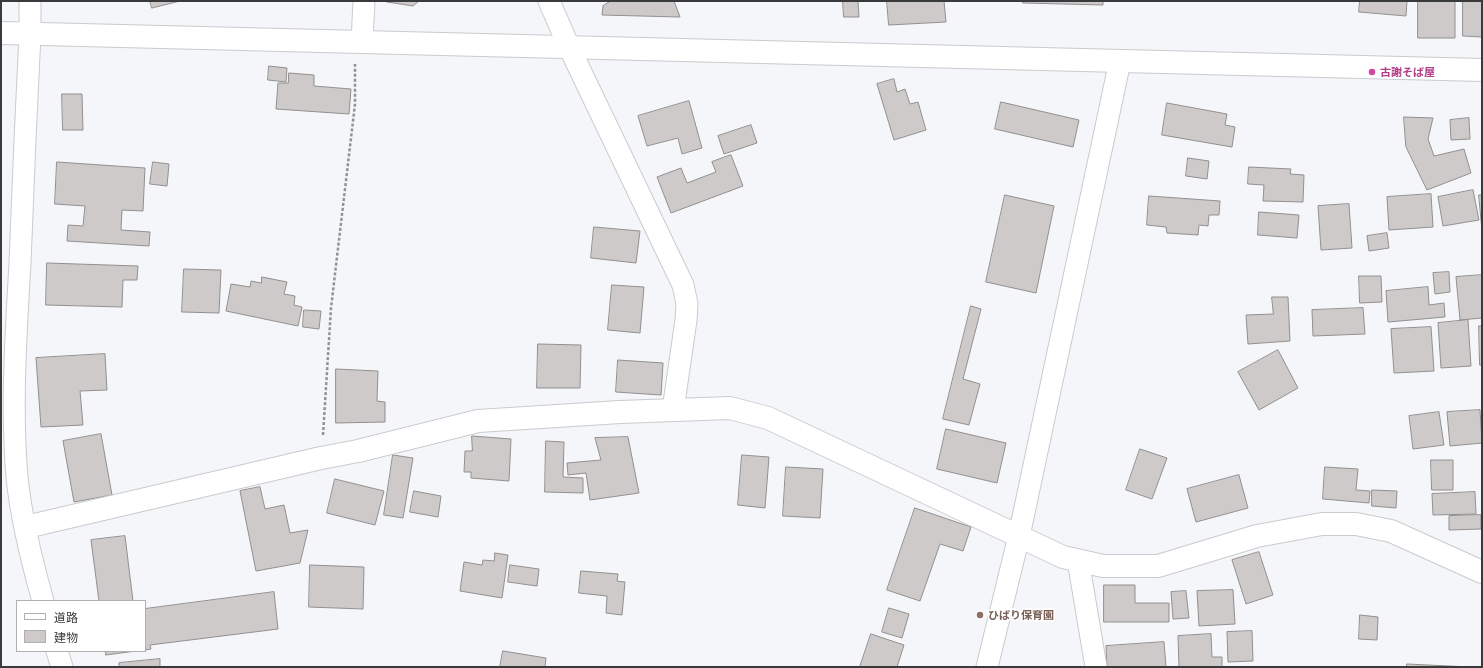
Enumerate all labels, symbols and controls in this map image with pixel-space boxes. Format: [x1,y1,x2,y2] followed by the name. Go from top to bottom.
[1380,65,1435,79] place label: 古謝そば屋
[1367,67,1377,77] marker: 古謝そば屋
[16,600,146,652] legend
[54,608,78,625] text: 道路
[988,608,1054,622] place label: ひばり保育園
[975,610,985,620] marker: ひばり保育園
[54,628,78,645] text: 建物

